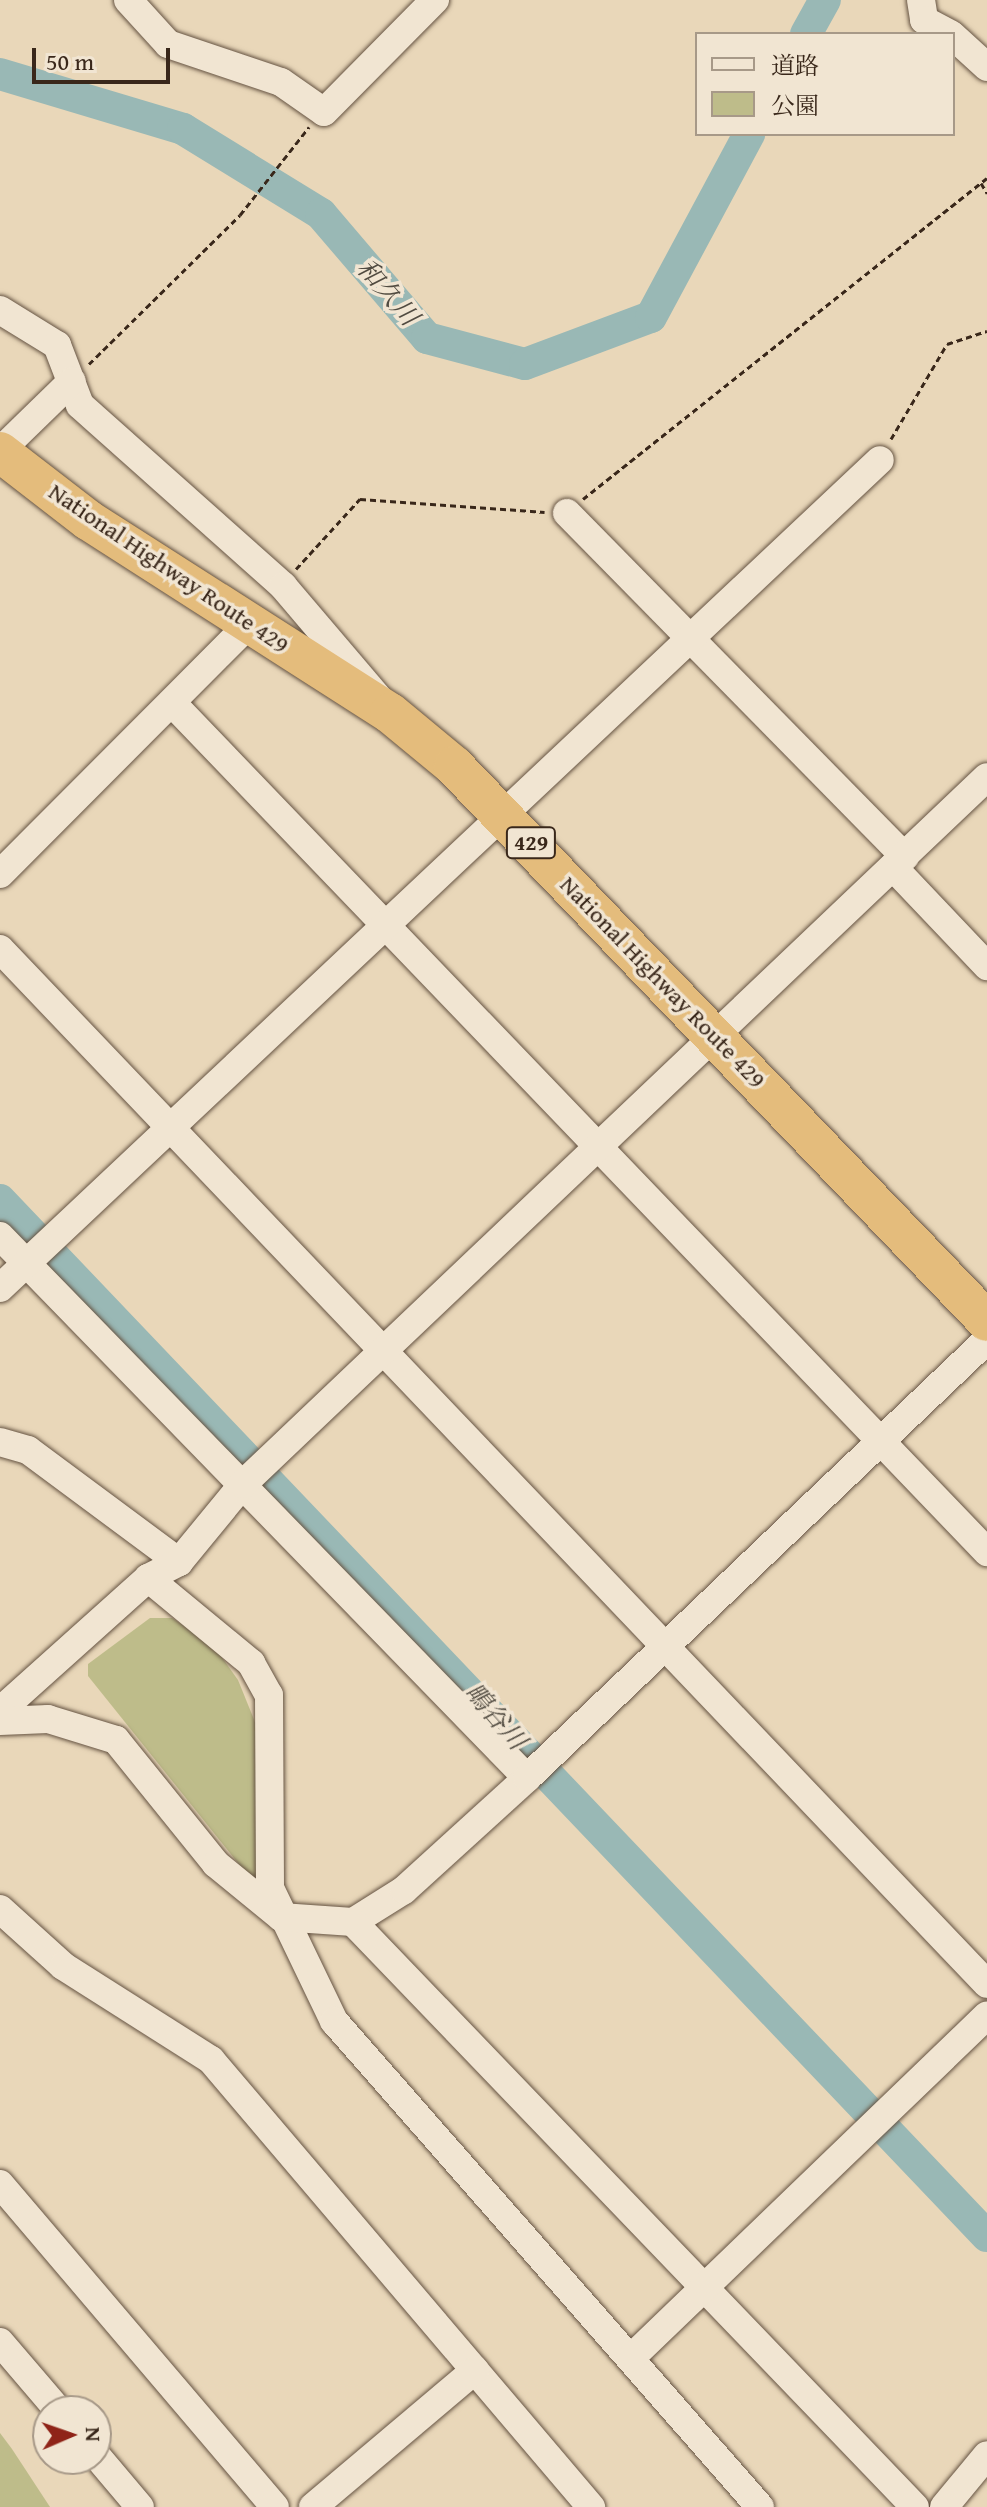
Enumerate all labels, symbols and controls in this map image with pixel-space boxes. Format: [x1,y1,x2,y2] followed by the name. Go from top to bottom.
[36,32,174,82] scale bar
[695,32,955,136] legend
[46,44,94,79] text: 50 m
[771,48,819,83] text: 道路
[771,88,819,123] text: 公園
[351,252,425,332] water label: 和久川
[43,477,295,659] street label: National Highway Route 429
[505,825,557,861] road number: 429
[554,870,772,1094] street label: National Highway Route 429
[459,1676,533,1756] water label: 鴫谷川
[32,2395,112,2475] north arrow
[78,2426,110,2442] text: N

